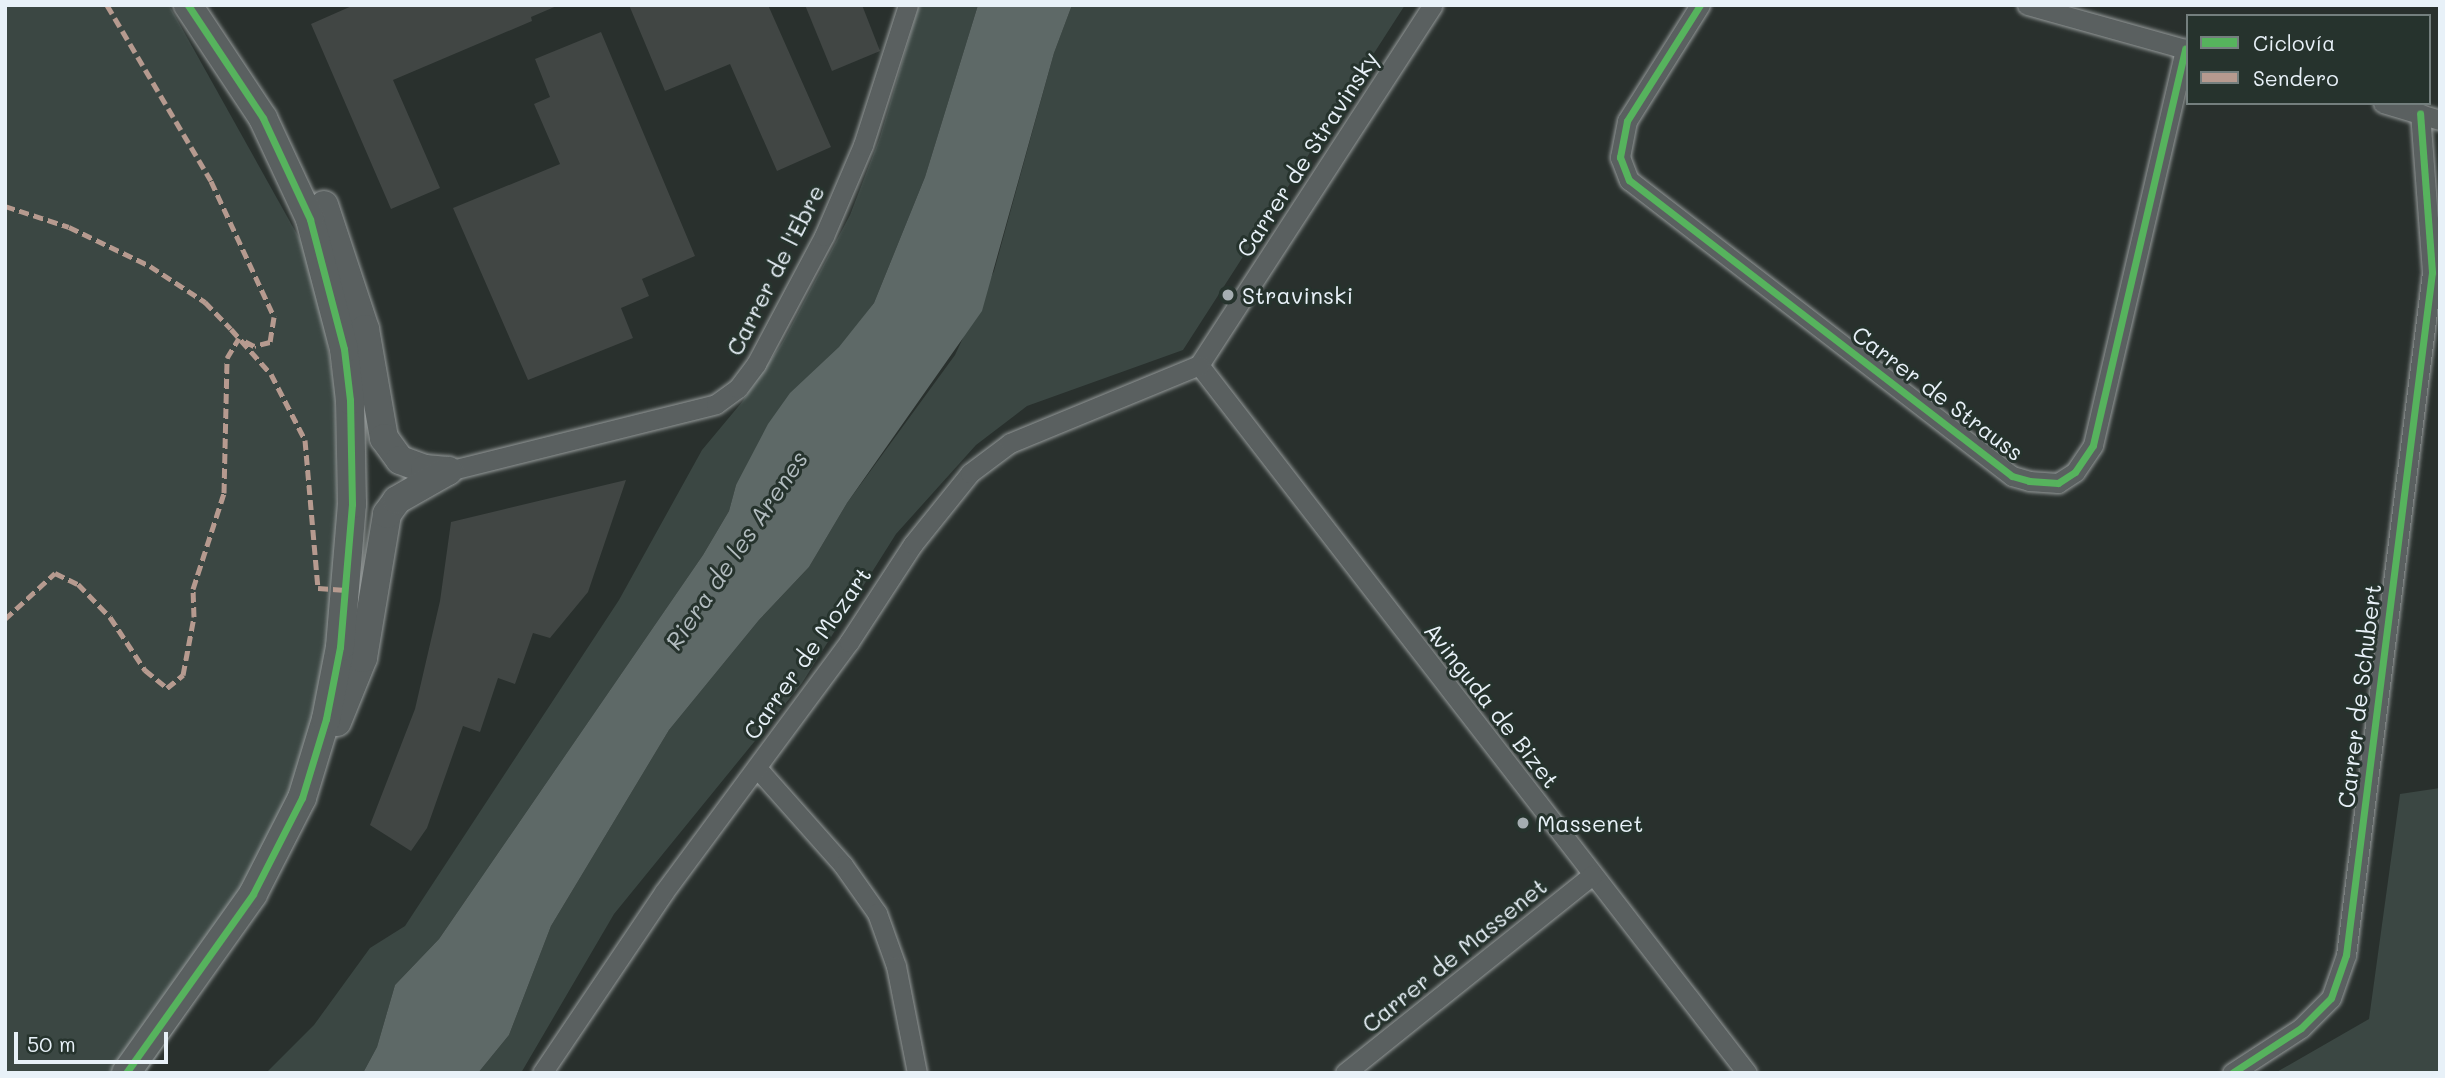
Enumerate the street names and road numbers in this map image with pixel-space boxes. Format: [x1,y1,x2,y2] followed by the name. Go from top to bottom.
[1230,46,1384,262] street label: Carrer de Stravinsky
[720,180,830,360] street label: Carrer de l'Ebre
[1847,320,2029,466] street label: Carrer de Strauss
[737,562,877,744] street label: Carrer de Mozart
[2332,582,2386,810] street label: Carrer de Schubert
[1419,617,1565,793] street label: Avinguda de Bizet
[1356,872,1552,1038] street label: Carrer de Massenet

